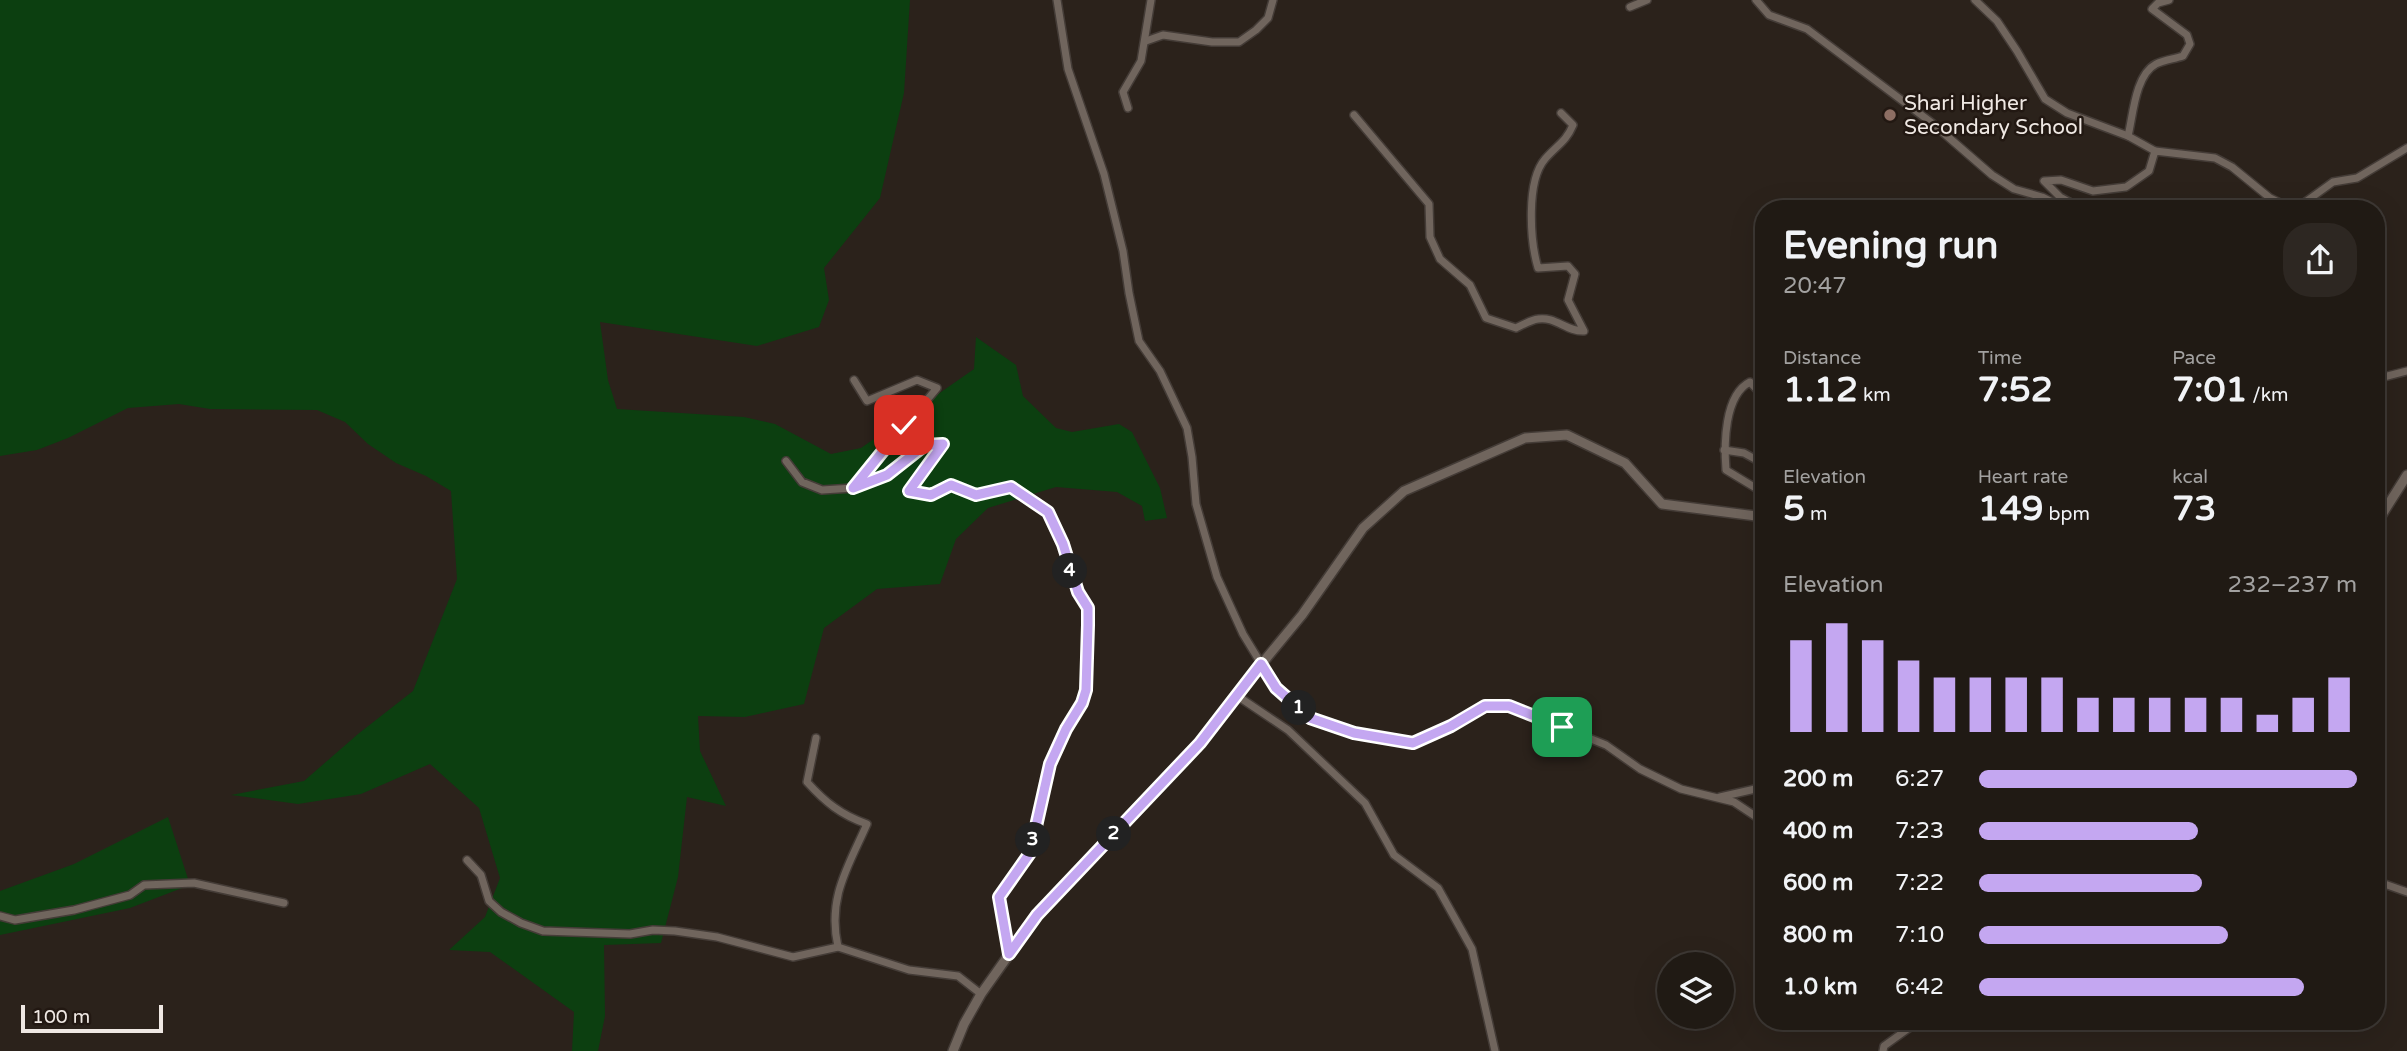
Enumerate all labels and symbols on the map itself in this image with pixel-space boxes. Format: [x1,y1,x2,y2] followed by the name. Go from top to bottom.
[1904,91,2083,140] place label: Shari Higher Secondary School
[1882,107,1898,123] marker: Shari Higher Secondary School
[874,395,934,455] pin
[1052,554,1088,588] pin: 4
[1282,690,1316,726] pin: 1
[1532,697,1592,757] pin
[1096,816,1132,852] pin: 2
[1016,822,1050,858] pin: 3
[21,1002,163,1034] scale bar

